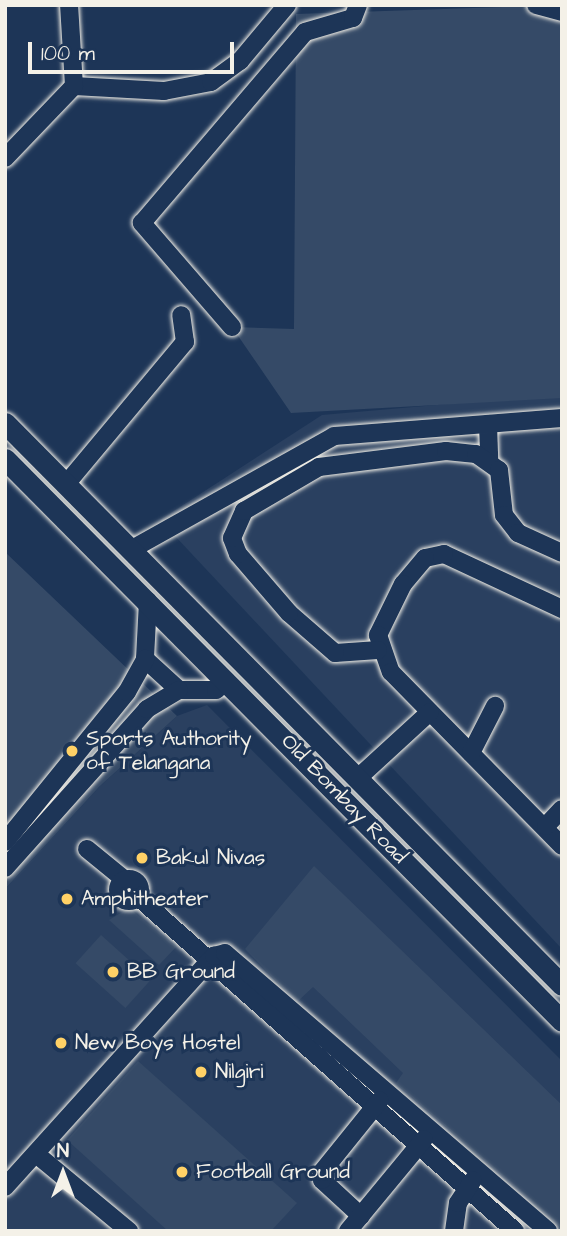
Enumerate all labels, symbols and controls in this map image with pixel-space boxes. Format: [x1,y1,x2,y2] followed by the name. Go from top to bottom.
[32,28,238,72] scale bar
[41,39,95,68] text: 100 m
[86,726,252,776] place label: Sports Authority of Telangana
[276,729,412,869] street label: Old Bombay Road
[64,743,80,759] marker: Sports Authority of Telangana
[156,845,265,871] place label: Bakul Nivas
[134,850,150,866] marker: Bakul Nivas
[81,886,208,912] place label: Amphitheater
[59,891,75,907] marker: Amphitheater
[127,959,235,985] place label: BB Ground
[105,964,121,980] marker: BB Ground
[75,1030,240,1056] place label: New Boys Hostel
[53,1035,69,1051] marker: New Boys Hostel
[215,1059,263,1085] place label: Nilgiri
[193,1064,209,1080] marker: Nilgiri
[28,1138,98,1208] north arrow
[57,1138,69,1165] text: N
[196,1159,350,1185] place label: Football Ground
[174,1164,190,1180] marker: Football Ground

